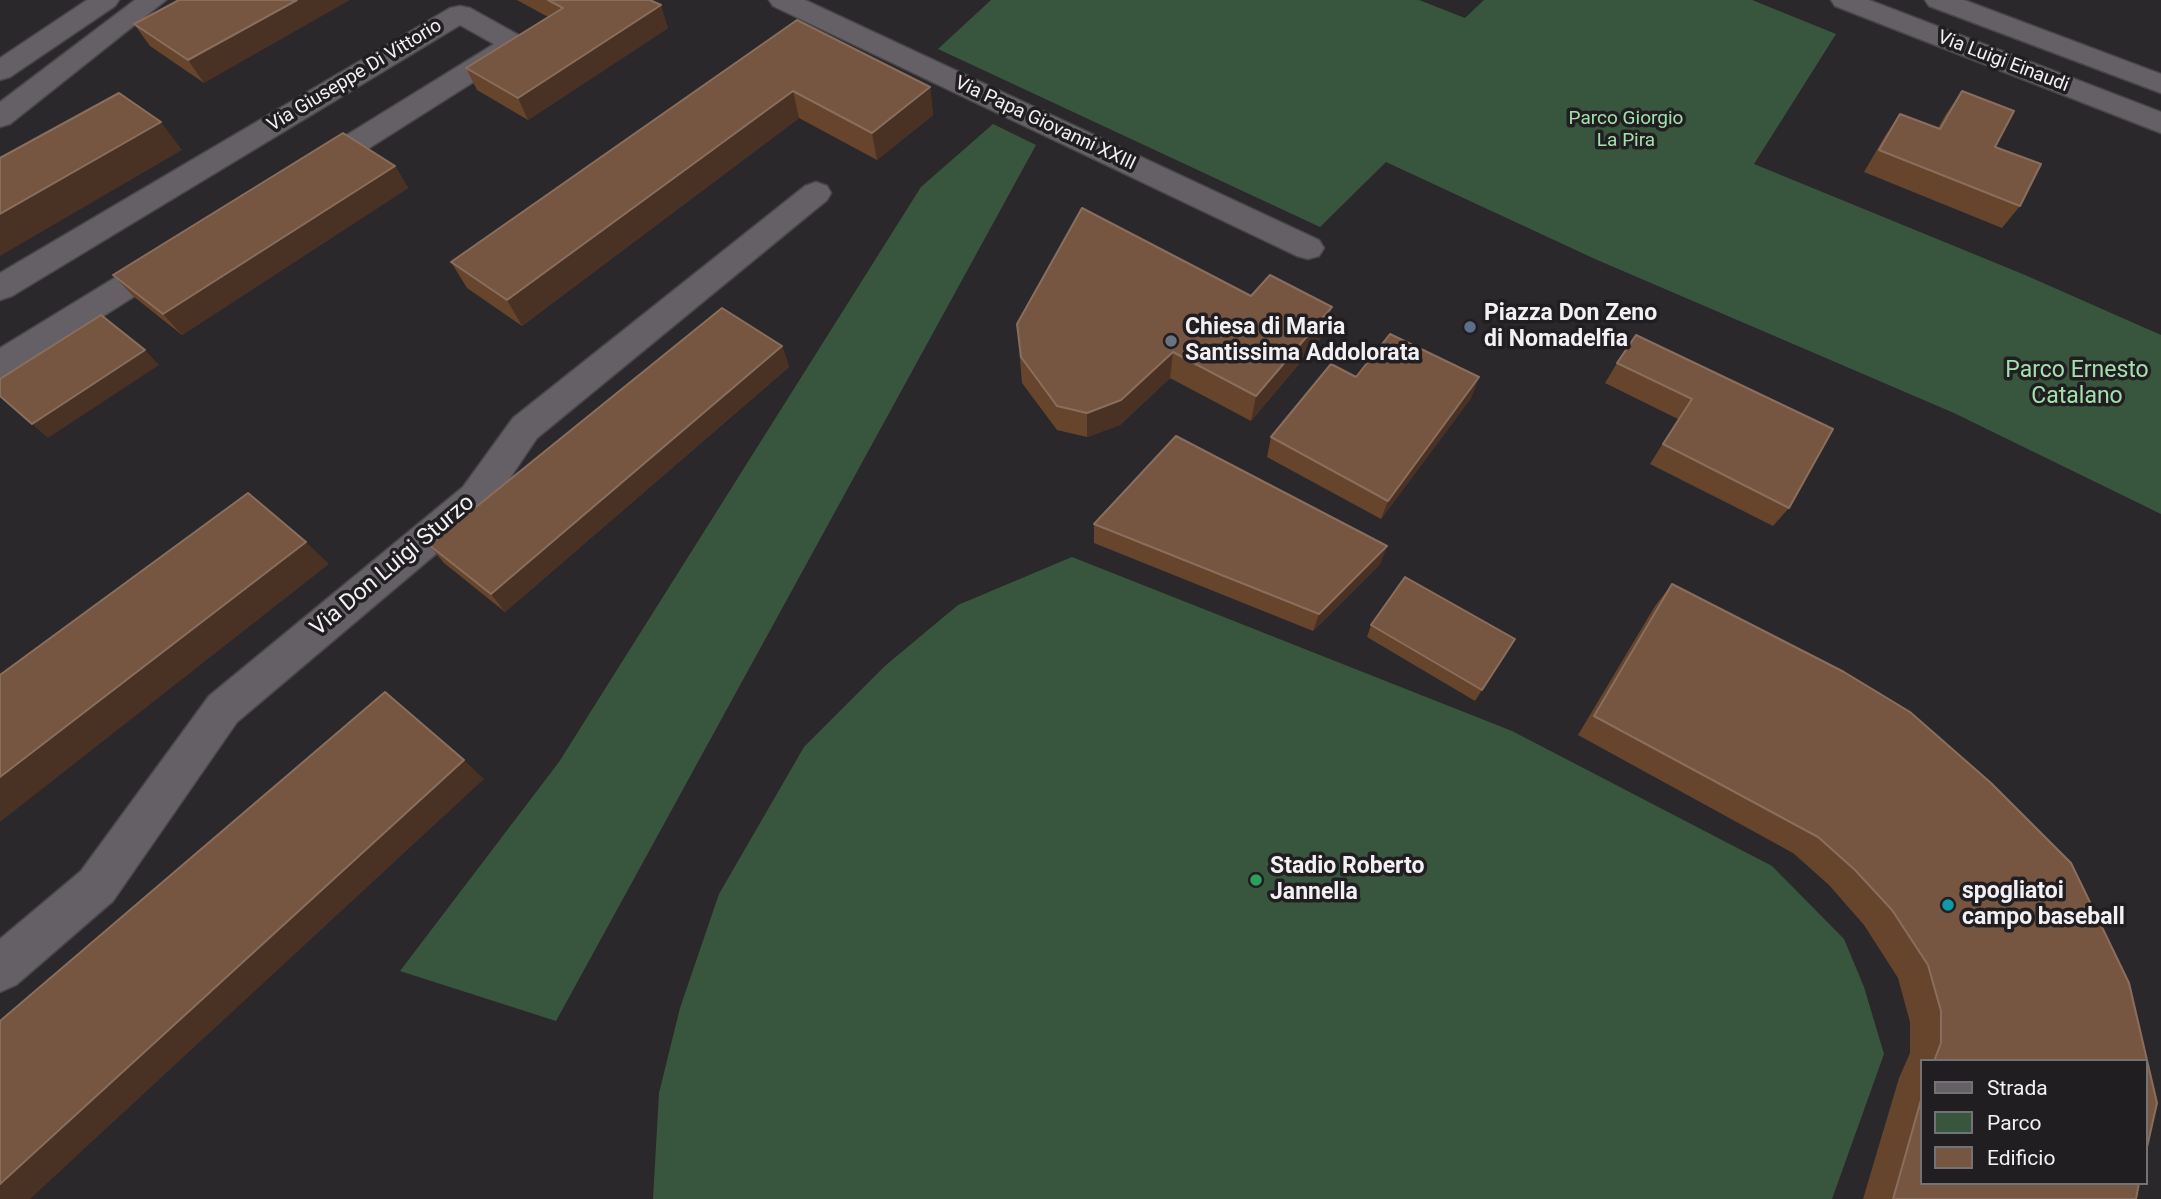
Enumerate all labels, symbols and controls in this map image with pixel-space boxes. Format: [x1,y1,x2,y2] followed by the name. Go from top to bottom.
[264,15,446,137] street label: Via Giuseppe Di Vittorio
[1934,26,2072,98] street label: Via Luigi Einaudi
[951,72,1139,176] street label: Via Papa Giovanni XXIII
[1569,108,1683,152] park label: Parco Giorgio La Pira
[1484,300,1657,354] place label: Piazza Don Zeno di Nomadelfia
[1185,314,1420,368] place label: Chiesa di Maria Santissima Addolorata
[1462,319,1478,335] marker: Piazza Don Zeno di Nomadelfia
[1163,333,1179,349] marker: Chiesa di Maria Santissima Addolorata
[2005,357,2149,411] park label: Parco Ernesto Catalano
[305,489,481,643] street label: Via Don Luigi Sturzo
[1270,853,1425,907] place label: Stadio Roberto Jannella
[1248,872,1264,888] marker: Stadio Roberto Jannella
[1962,878,2125,932] place label: spogliatoi campo baseball
[1940,897,1956,913] marker: spogliatoi campo baseball
[1920,1059,2147,1185] legend
[1987,1076,2048,1100] text: Strada
[1987,1111,2041,1135] text: Parco
[1987,1146,2055,1170] text: Edificio

